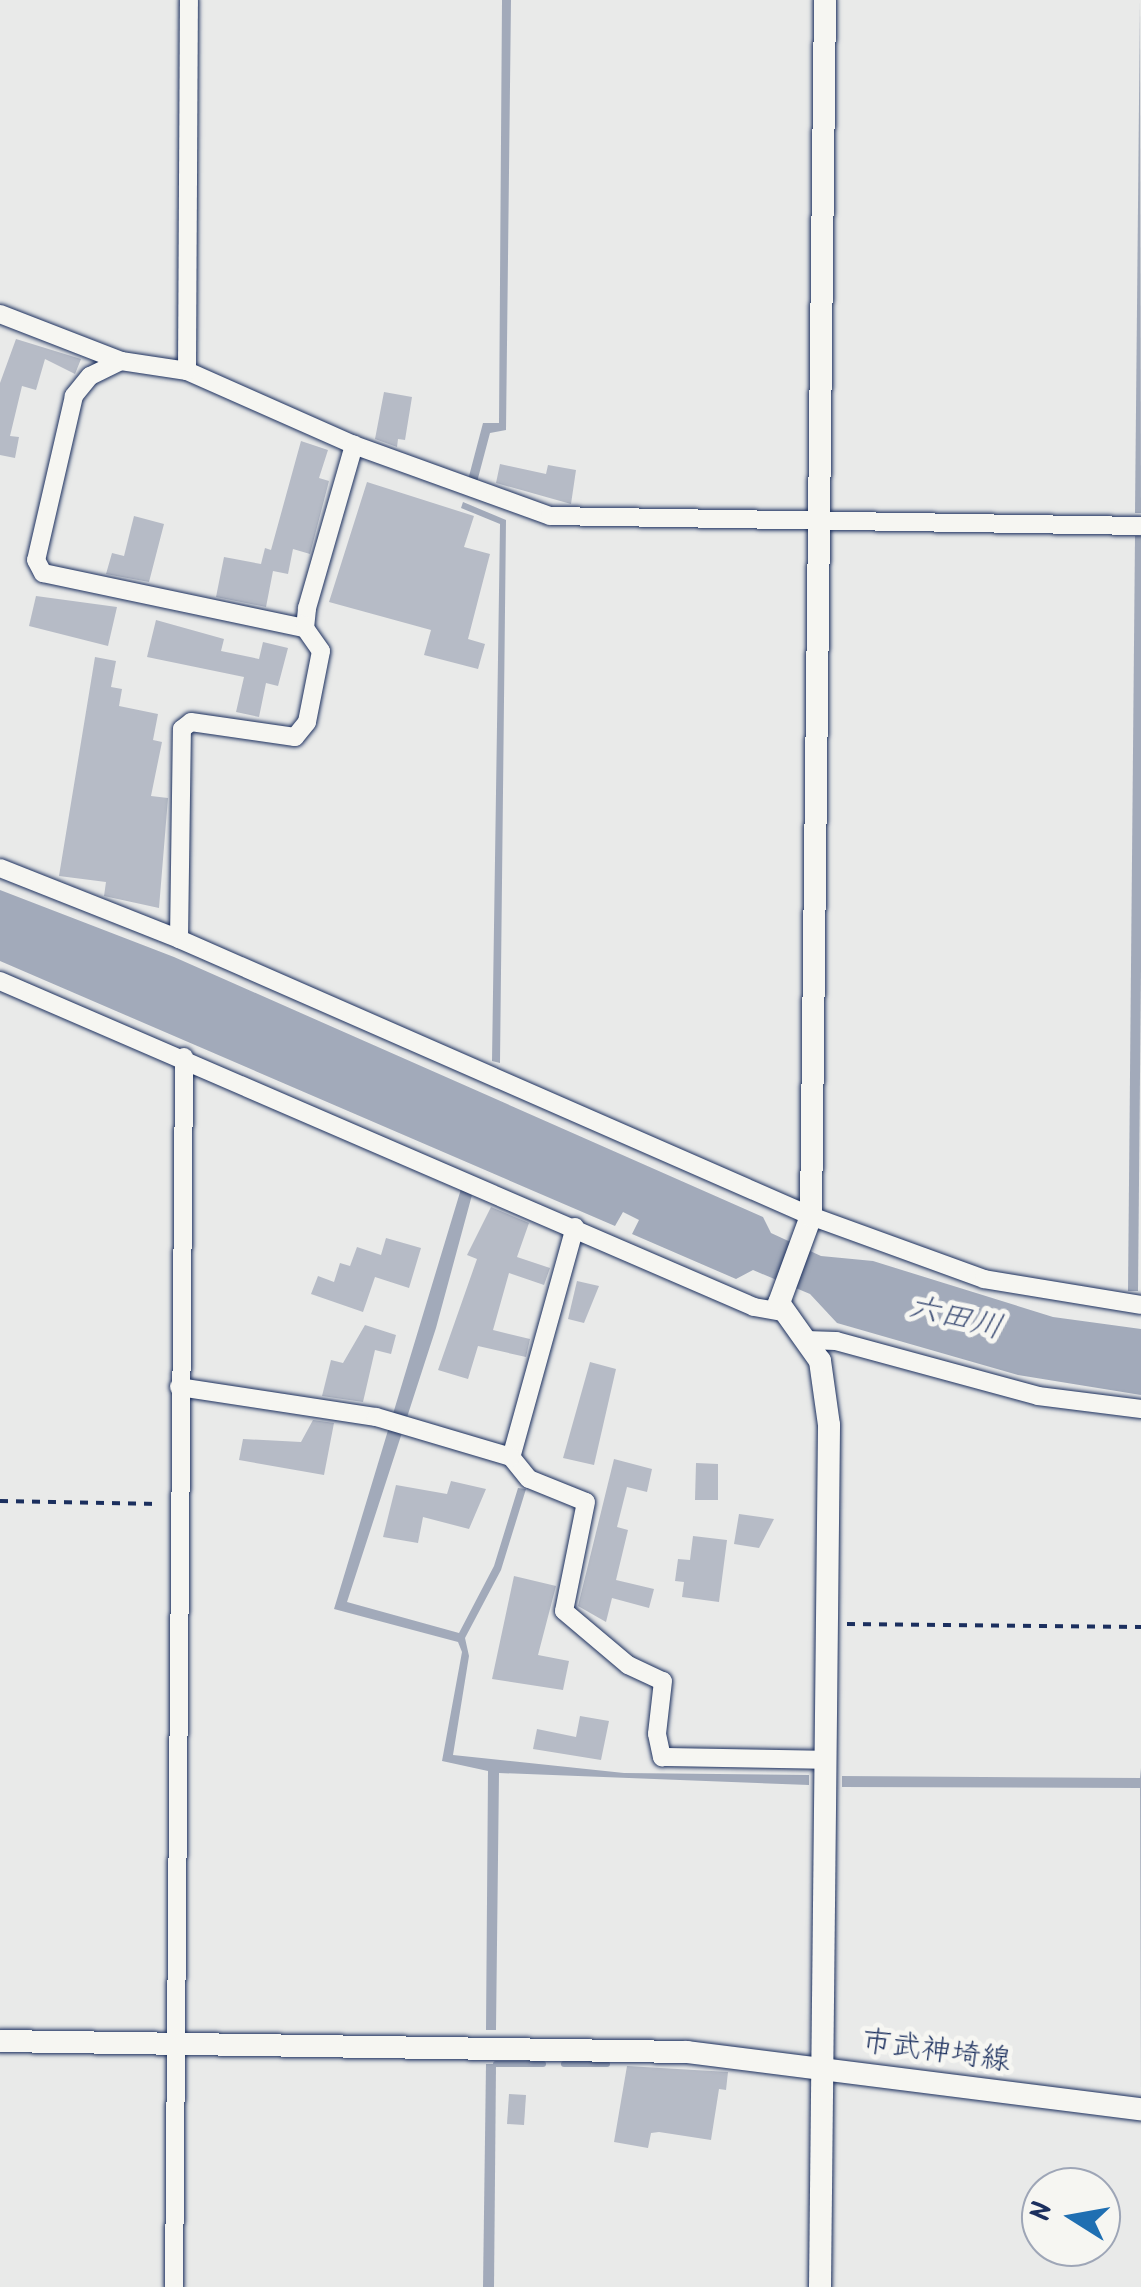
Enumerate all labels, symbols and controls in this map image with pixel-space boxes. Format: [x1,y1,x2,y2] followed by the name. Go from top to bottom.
[904,1289,1006,1349] water label: 六田川
[859,2024,1013,2080] street label: 市武神埼線
[1021,2167,1121,2267] north arrow
[1019,2199,1067,2225] text: N

